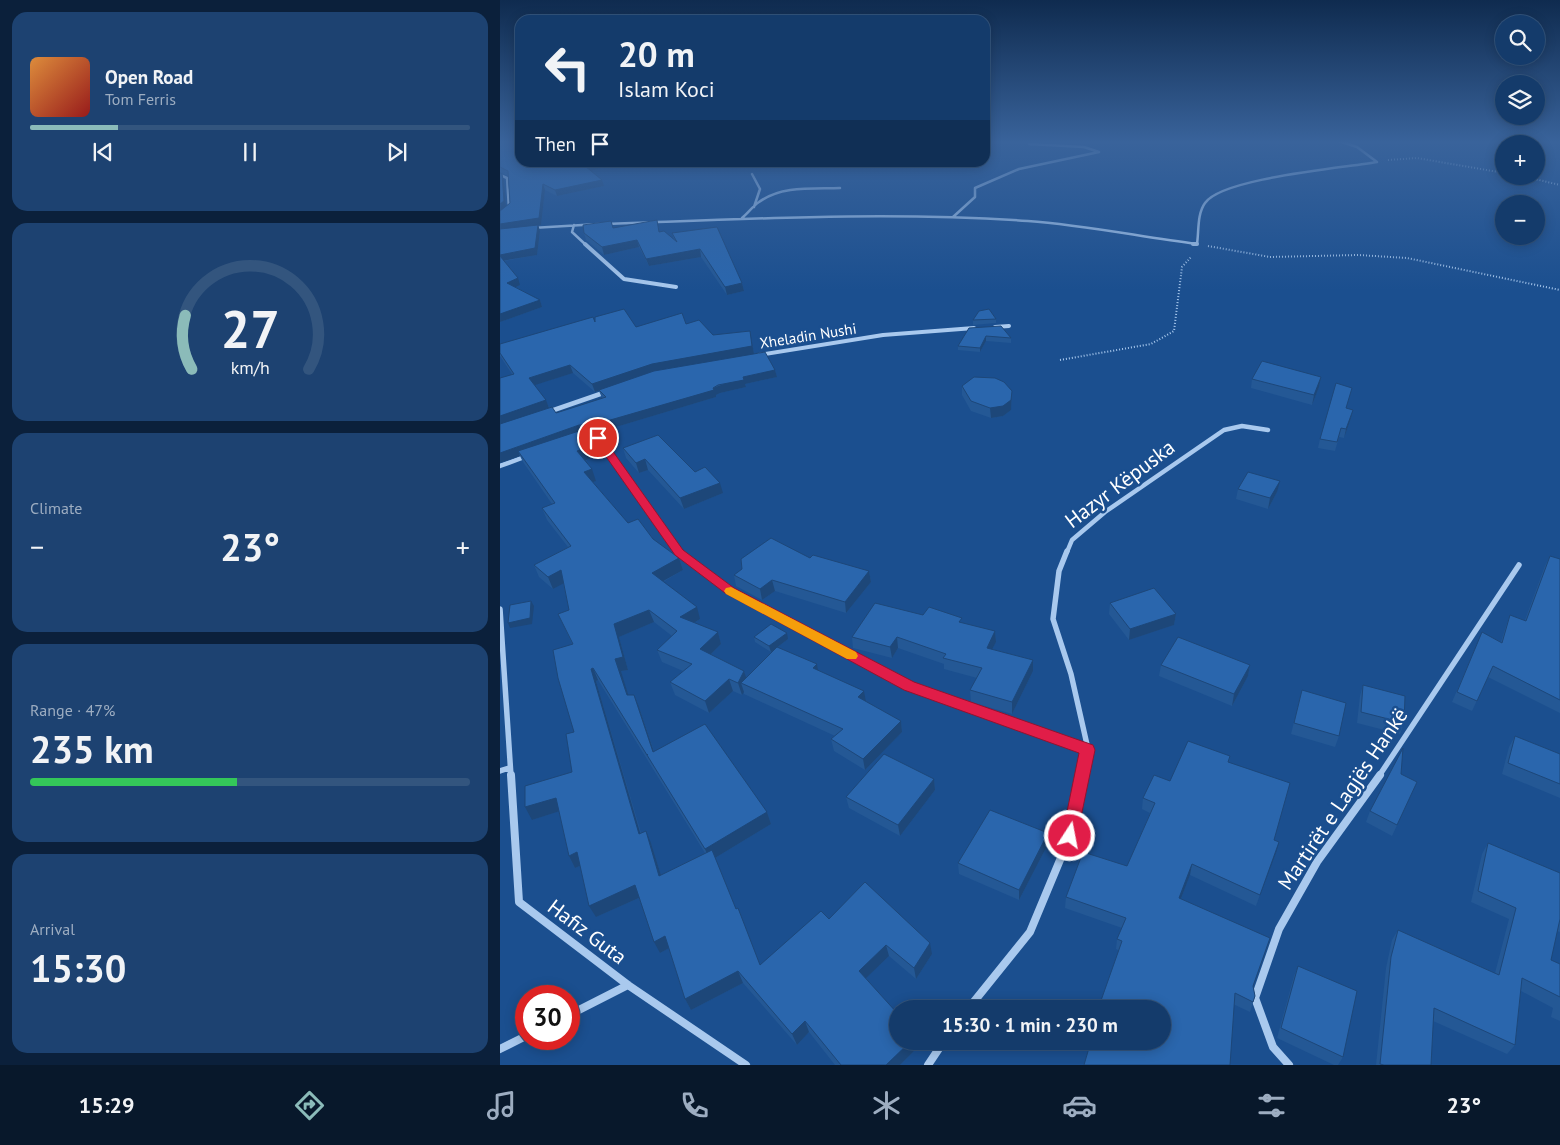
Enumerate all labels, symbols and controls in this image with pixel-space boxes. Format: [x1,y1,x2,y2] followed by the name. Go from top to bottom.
[1495,15,1545,245] map controls
[1495,15,1545,65] button: search
[618,31,695,77] text: 20 m
[535,35,600,100] icon: left
[105,65,193,89] text: Open Road
[618,75,715,103] text: Islam Koci
[1495,75,1545,125] button: layers
[105,89,176,109] text: Tom Ferris
[586,130,614,158] icon: arrive
[535,132,576,156] text: Then
[1495,135,1545,185] button: +
[89,138,117,166] icon: previous
[236,138,264,166] icon: pause
[383,138,411,166] icon: next
[1495,195,1545,245] button: −
[221,295,279,362] text: 27
[758,318,858,353] street label: Xheladin Nushi
[230,356,270,379] text: km/h
[577,417,619,459] pin
[584,424,612,452] icon: arrive
[1059,433,1180,534] street label: Hazyr Këpuska
[30,498,82,518] text: Climate
[220,522,280,571] text: 23°
[30,528,44,565] text: −
[456,528,470,565] text: +
[30,700,115,720] text: Range · 47%
[1272,703,1414,895] street label: Martirët e Lagjës Hankë
[30,724,154,773] text: 235 km
[1043,809,1095,861] position arrow
[542,893,632,970] street label: Hafiz Guta
[30,919,75,939] text: Arrival
[30,943,126,992] text: 15:30
[515,985,580,1050] speed limit sign: 30
[942,1013,1118,1037] text: 15:30 · 1 min · 230 m
[292,1088,327,1123] icon: directions
[484,1088,519,1123] icon: music
[677,1088,712,1123] icon: phone
[869,1088,904,1123] icon: climate
[1062,1088,1097,1123] icon: car
[1254,1088,1289,1123] icon: filters
[79,1091,135,1119] text: 15:29
[1447,1091,1481,1119] text: 23°

